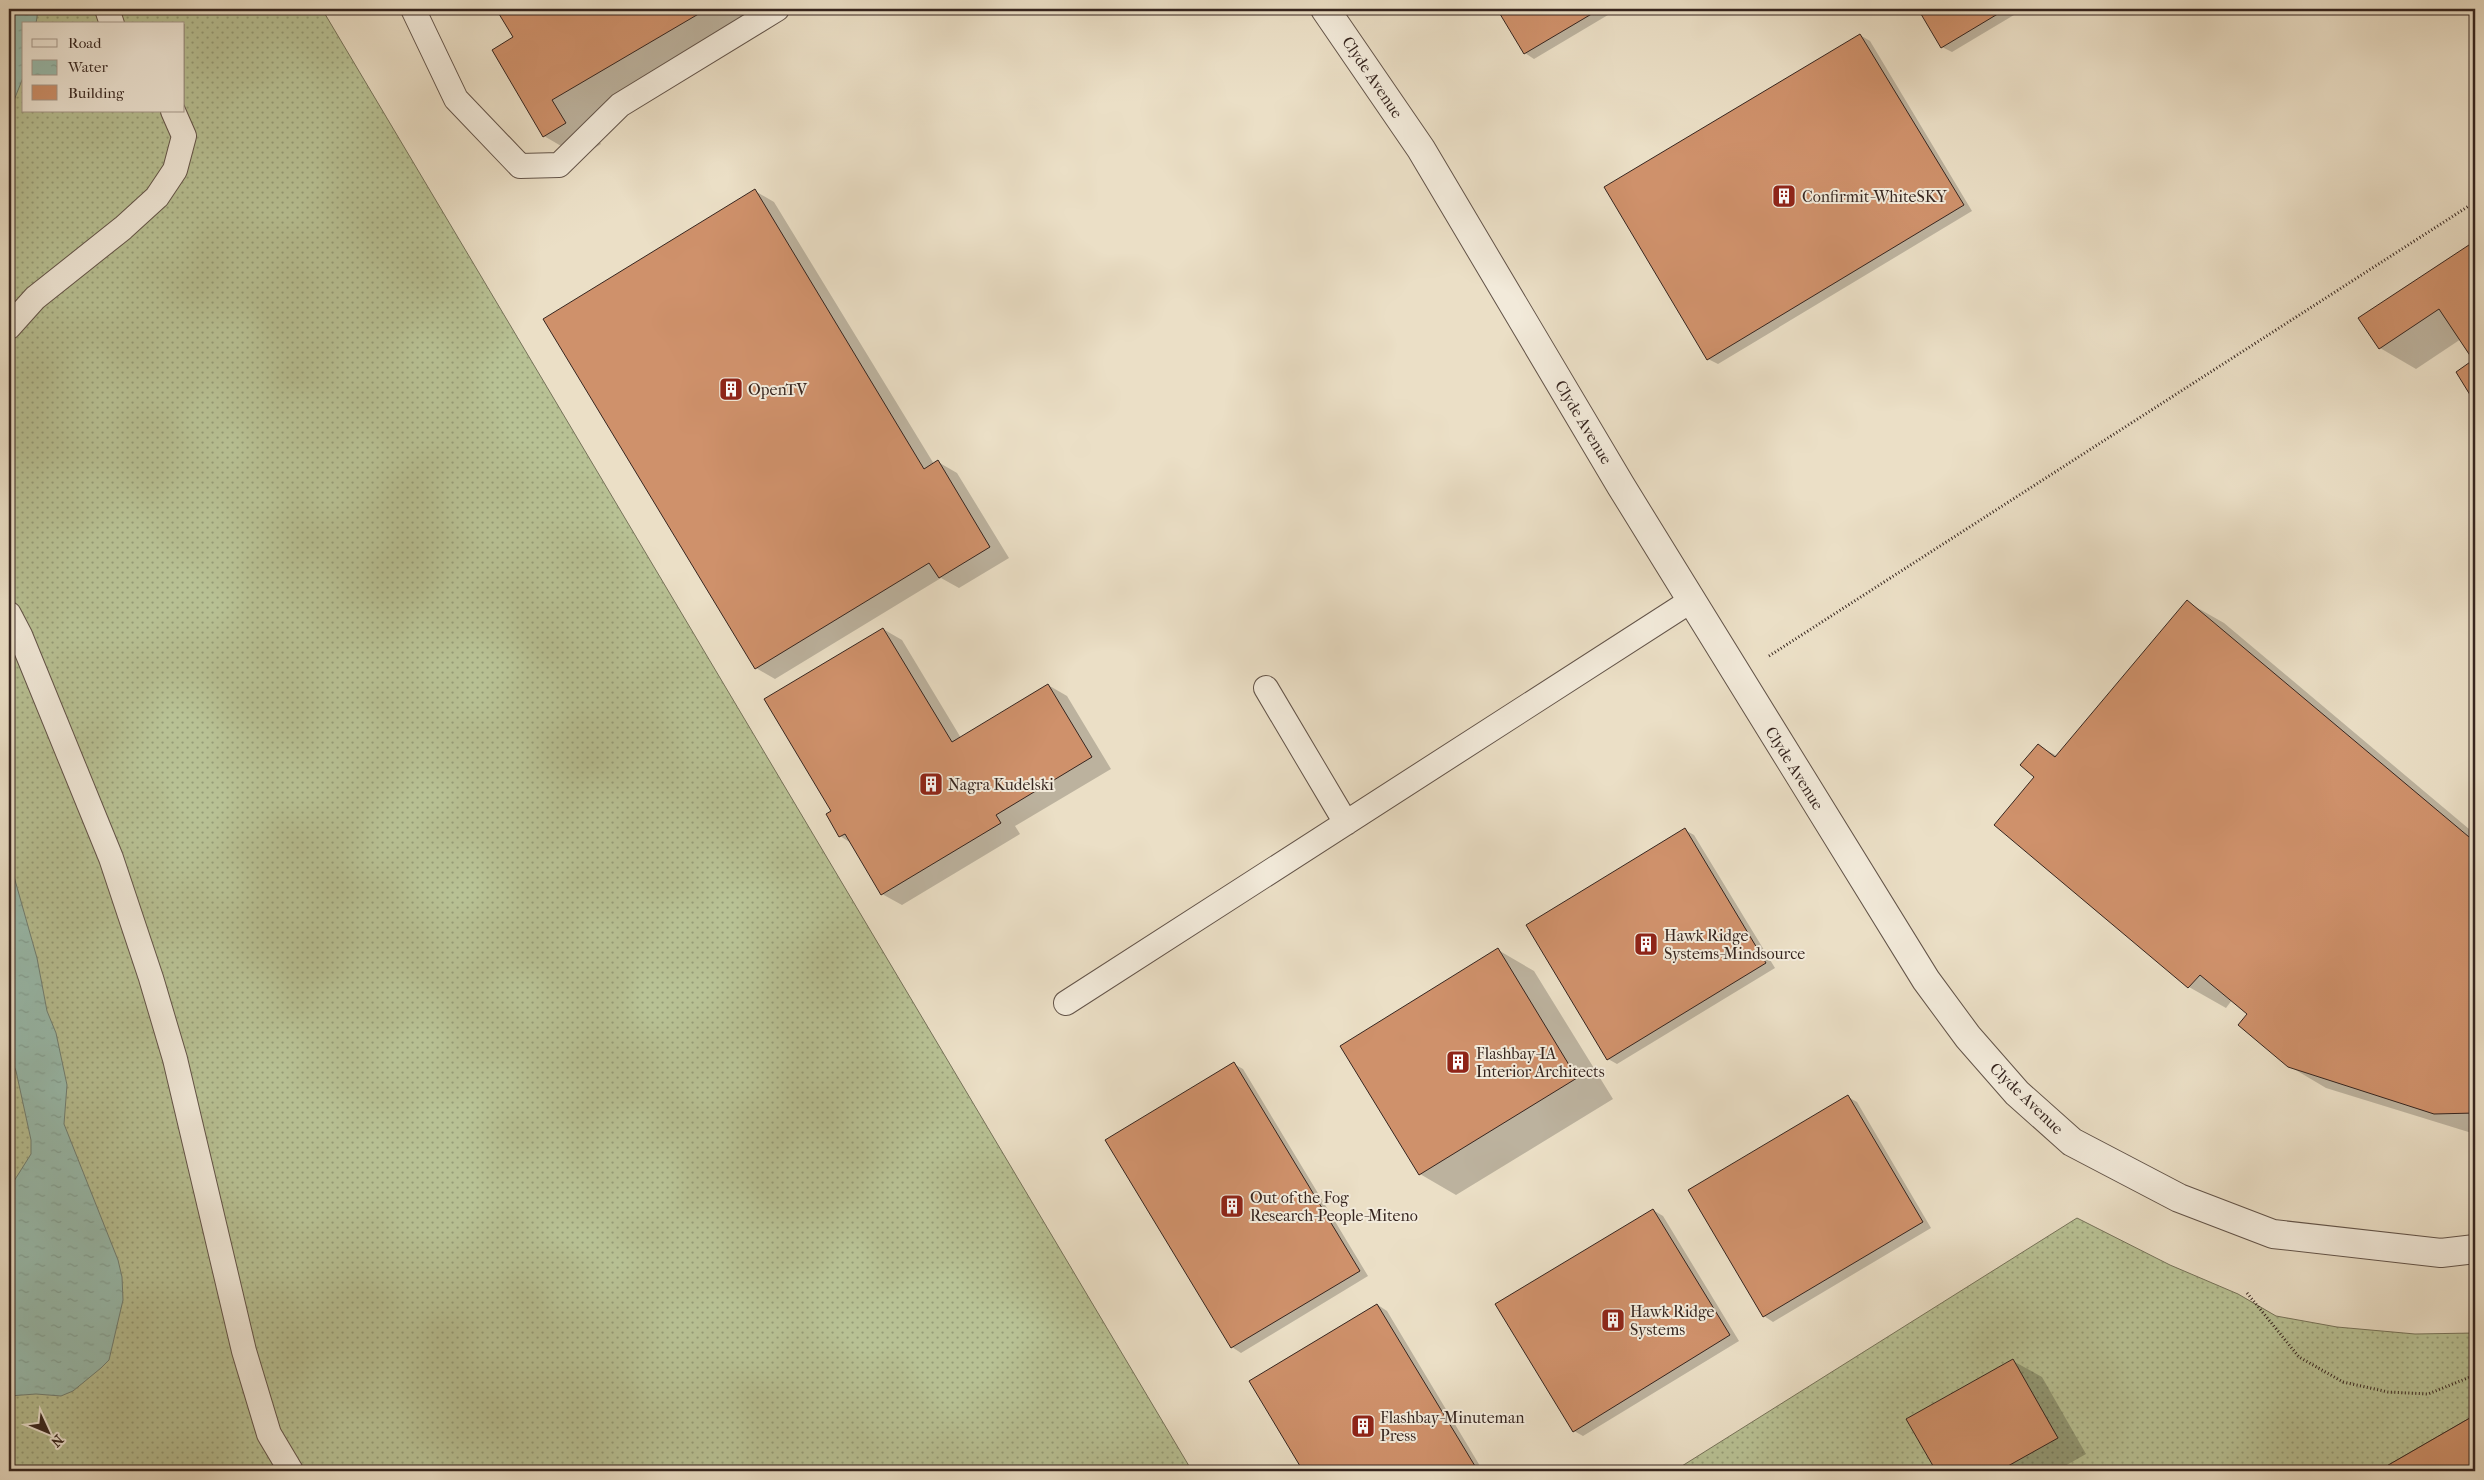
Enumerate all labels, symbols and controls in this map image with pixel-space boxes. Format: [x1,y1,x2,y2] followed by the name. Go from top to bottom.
[22,22,185,112] legend
[1338,33,1407,122] street label: Clyde Avenue
[68,34,102,52] text: Road
[67,58,108,76] text: Water
[68,84,125,102] text: Building
[1771,183,1797,209] building icon: Confirmit-WhiteSKY
[1802,187,1948,206] place label: Confirmit-WhiteSKY
[718,376,744,402] building icon: OpenTV
[1551,377,1616,468] street label: Clyde Avenue
[748,380,807,399] place label: OpenTV
[1761,723,1828,813] street label: Clyde Avenue
[918,771,944,797] building icon: Nagra Kudelski
[948,775,1054,794] place label: Nagra Kudelski
[1664,926,1805,963] place label: Hawk Ridge Systems-Mindsource
[1633,931,1659,957] building icon: Hawk Ridge Systems-Mindsource
[1476,1044,1605,1081] place label: Flashbay-IA Interior Architects
[1445,1049,1471,1075] building icon: Flashbay-IA Interior Architects
[1986,1059,2067,1138] street label: Clyde Avenue
[1250,1188,1418,1225] place label: Out of the Fog Research-People-Miteno
[1219,1193,1245,1219] building icon: Out of the Fog Research-People-Miteno
[1630,1302,1715,1339] place label: Hawk Ridge Systems
[1600,1307,1626,1333] building icon: Hawk Ridge Systems
[22,1408,72,1458] north arrow
[1380,1408,1525,1445] place label: Flashbay-Minuteman Press
[1350,1413,1376,1439] building icon: Flashbay-Minuteman Press
[47,1431,67,1451] text: N

